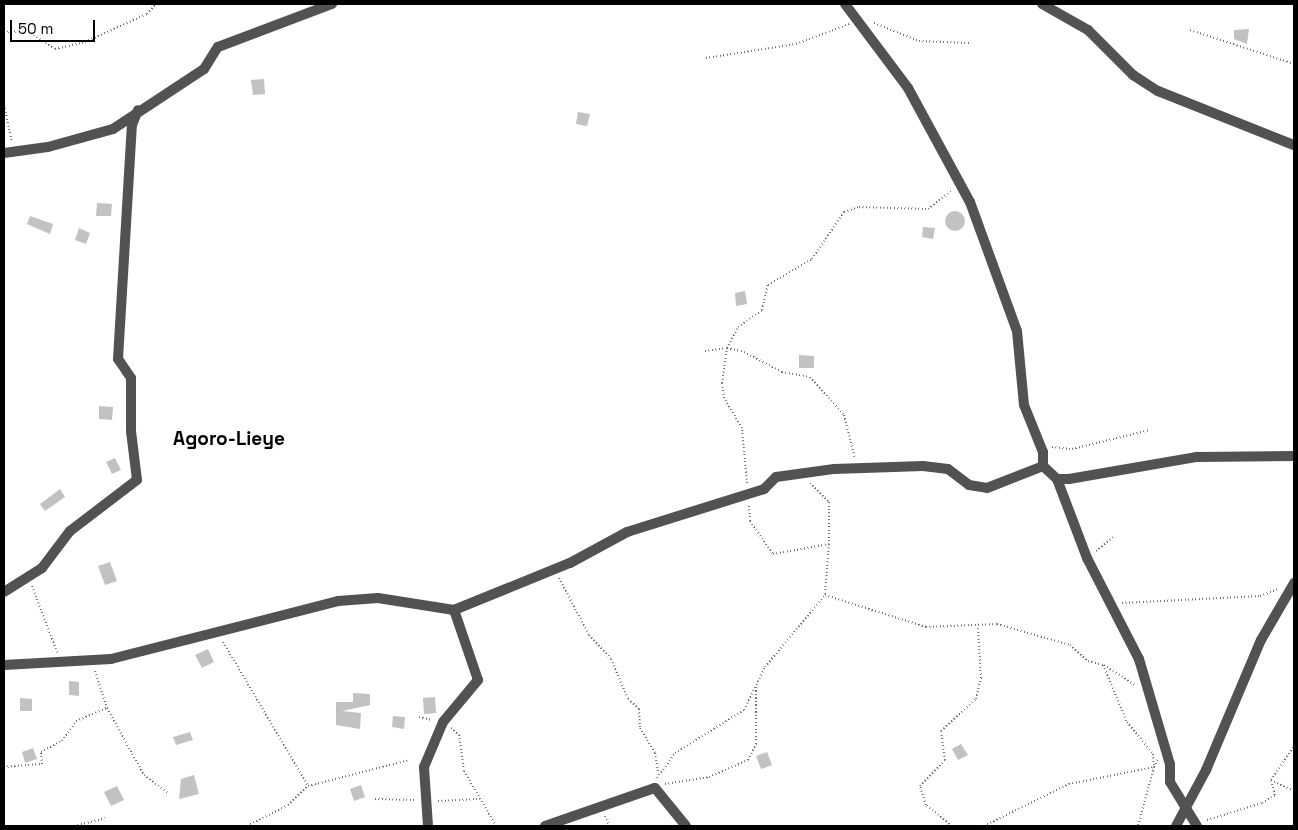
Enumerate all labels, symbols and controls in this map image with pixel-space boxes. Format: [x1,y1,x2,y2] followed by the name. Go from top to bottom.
[12,10,98,42] scale bar
[18,19,53,38] text: 50 m
[173,428,285,450] district label: Agoro-Lieye

